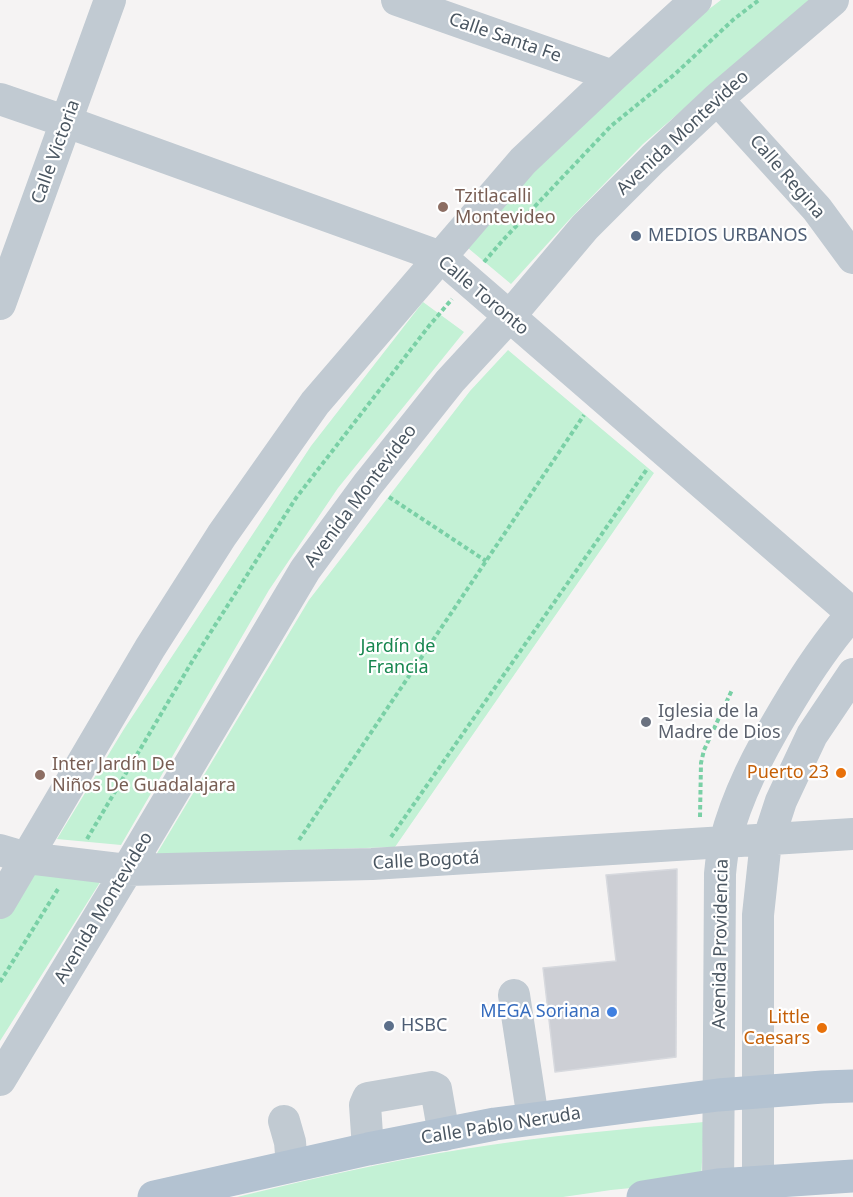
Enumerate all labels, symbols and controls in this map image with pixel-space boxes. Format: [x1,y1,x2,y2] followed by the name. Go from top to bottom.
[446,9,564,67] street label: Calle Santa Fe
[612,66,754,200] street label: Avenida Montevideo
[27,97,85,207] street label: Calle Victoria
[745,131,829,223] street label: Calle Regina
[455,186,556,228] place label: Tzitlacalli Montevideo
[436,200,450,214] marker: Tzitlacalli Montevideo
[648,225,807,247] place label: MEDIOS URBANOS
[629,229,643,243] marker: MEDIOS URBANOS
[433,252,533,340] street label: Calle Toronto
[300,420,422,572] street label: Avenida Montevideo
[361,636,435,678] park label: Jardín de Francia
[658,701,781,744] place label: Iglesia de la Madre de Dios
[639,715,653,729] marker: Iglesia de la Madre de Dios
[52,754,236,796] place label: Inter Jardín De Niños De Guadalajara
[747,762,829,784] place label: Puerto 23
[834,766,848,780] marker: Puerto 23
[33,768,47,782] marker: Inter Jardín De Niños De Guadalajara
[50,828,158,988] street label: Avenida Montevideo
[372,847,480,875] street label: Calle Bogotá
[709,859,733,1029] street label: Avenida Providencia
[480,1001,600,1023] place label: MEGA Soriana
[605,1005,619,1019] marker: MEGA Soriana
[744,1007,810,1050] place label: Little Caesars
[401,1015,447,1037] place label: HSBC
[382,1019,396,1033] marker: HSBC
[815,1021,829,1035] marker: Little Caesars
[420,1103,582,1149] street label: Calle Pablo Neruda

